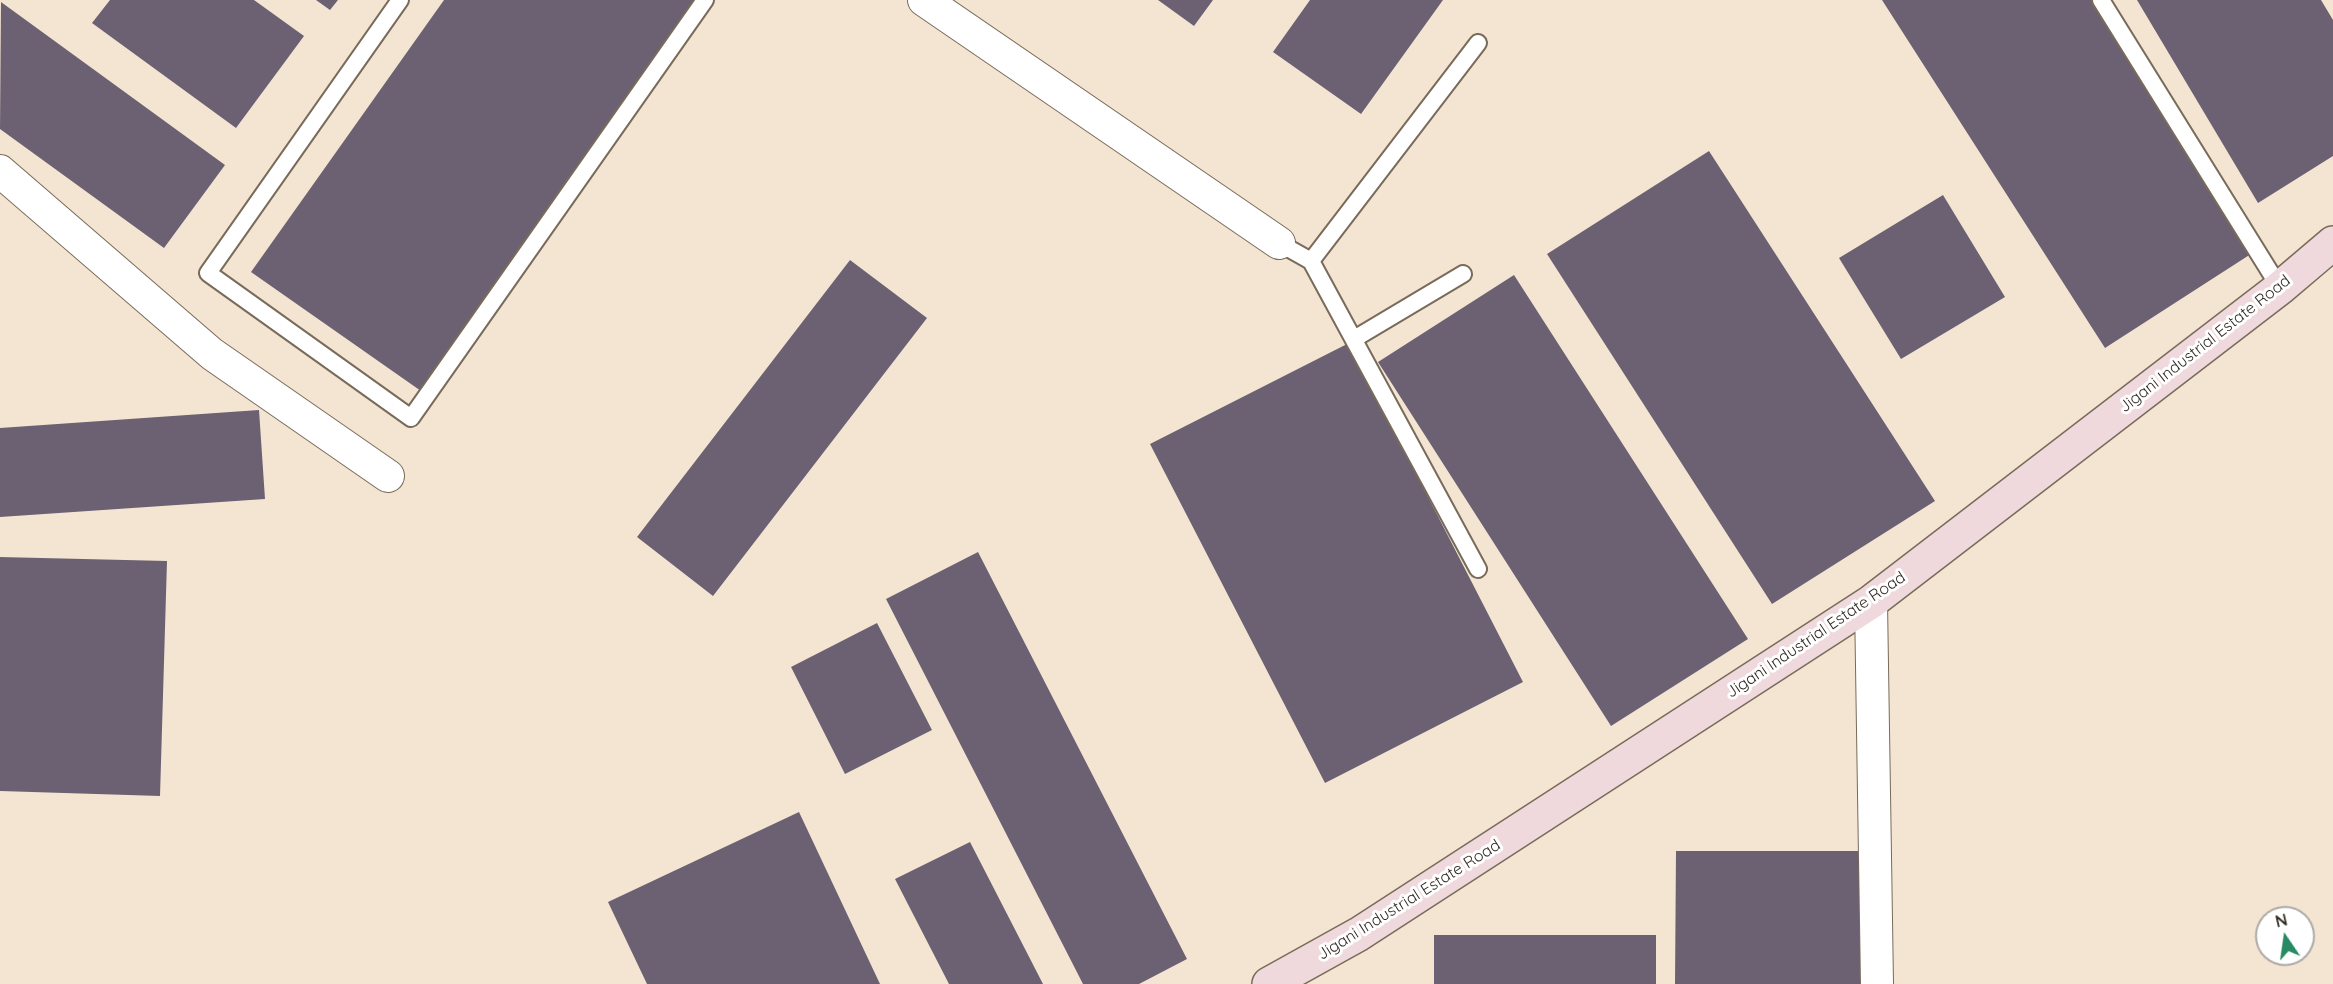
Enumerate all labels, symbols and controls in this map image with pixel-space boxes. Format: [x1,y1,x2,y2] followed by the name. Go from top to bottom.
[2116,271,2294,417] street label: Jigani Industrial Estate Road
[1723,568,1909,702] street label: Jigani Industrial Estate Road
[1314,836,1504,964] street label: Jigani Industrial Estate Road
[2255,906,2315,966] north arrow
[2273,909,2289,931] text: N

